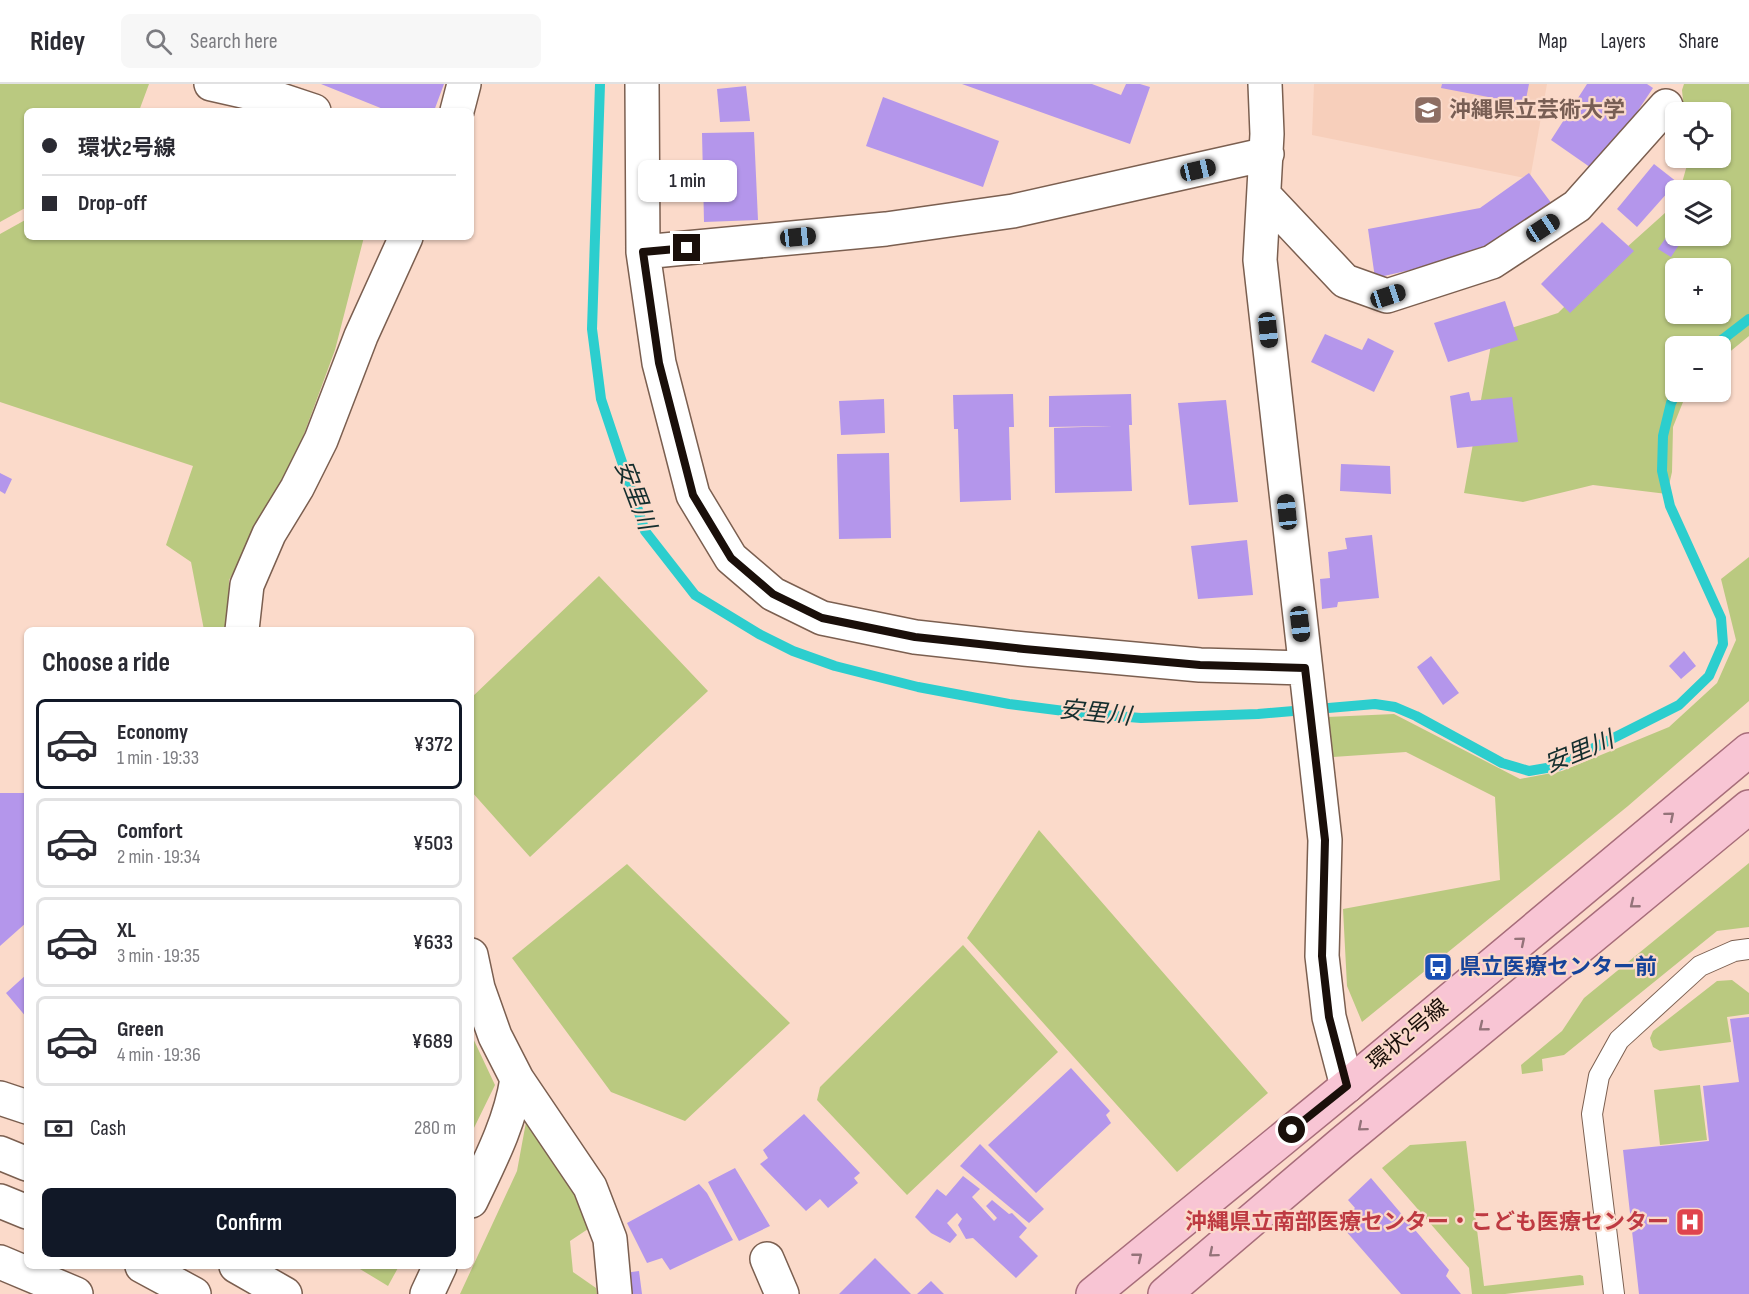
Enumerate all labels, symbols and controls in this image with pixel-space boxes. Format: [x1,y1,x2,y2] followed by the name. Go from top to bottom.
[121,14,541,68] search box
[30,25,85,58] text: Ridey
[142,25,175,58] icon: search
[190,28,278,55] text: Search here
[1538,29,1567,54] text: Map
[1600,29,1646,54] text: Layers
[1679,29,1719,54] text: Share
[1412,94,1444,126] school or university icon: 沖縄県立芸術大学
[1449,97,1625,124] place label: 沖縄県立芸術大学
[1665,102,1731,402] map controls
[1665,102,1731,168] button: locate
[78,135,176,162] text: 環状2号線
[1178,157,1218,183] car
[638,161,736,203] callout: 1 min
[669,169,706,193] text: 1 min
[1665,180,1731,246] button: layers
[78,190,147,217] text: Drop-off
[1523,211,1563,245] car
[779,226,817,248] car
[673,234,700,261] route end
[1665,258,1731,324] button: +
[1368,282,1408,310] car
[1257,311,1279,349] car
[1665,336,1731,402] button: −
[609,456,663,537] water label: 安里川
[1276,493,1298,531] car
[1289,605,1311,643] car
[42,647,170,679] text: Choose a ride
[1058,695,1135,731] water label: 安里川
[45,717,99,771] icon: car
[117,719,188,746] text: Economy
[1540,724,1621,779] water label: 安里川
[414,731,453,758] text: ¥372
[117,746,199,770] text: 1 min · 19:33
[1663,812,1674,823] one-way arrow
[45,816,99,870] icon: car
[117,818,183,845] text: Comfort
[413,830,453,857] text: ¥503
[117,845,200,869] text: 2 min · 19:34
[1630,896,1641,907] one-way arrow
[45,915,99,969] icon: car
[117,917,136,944] text: XL
[413,929,453,956] text: ¥633
[1514,937,1525,948] one-way arrow
[117,944,200,968] text: 3 min · 19:35
[1422,951,1454,983] bus stop icon: 県立医療センター前
[1459,954,1657,981] place label: 県立医療センター前
[1362,993,1454,1077] street label: 環状2号線
[45,1014,99,1068] icon: car
[117,1016,164,1043] text: Green
[1479,1020,1490,1031] one-way arrow
[412,1028,453,1055] text: ¥689
[117,1043,201,1067] text: 4 min · 19:36
[42,1112,75,1145] icon: cash
[90,1115,126,1142] text: Cash
[414,1116,456,1140] text: 280 m
[1278,1116,1305,1143] route start
[1358,1120,1369,1131] one-way arrow
[42,1188,456,1257] button: Confirm
[1674,1206,1706,1238] hospital icon: 沖縄県立南部医療センター・こども医療センター
[1185,1209,1669,1236] place label: 沖縄県立南部医療センター・こども医療センター
[1209,1245,1220,1256] one-way arrow
[1131,1253,1142,1264] one-way arrow

